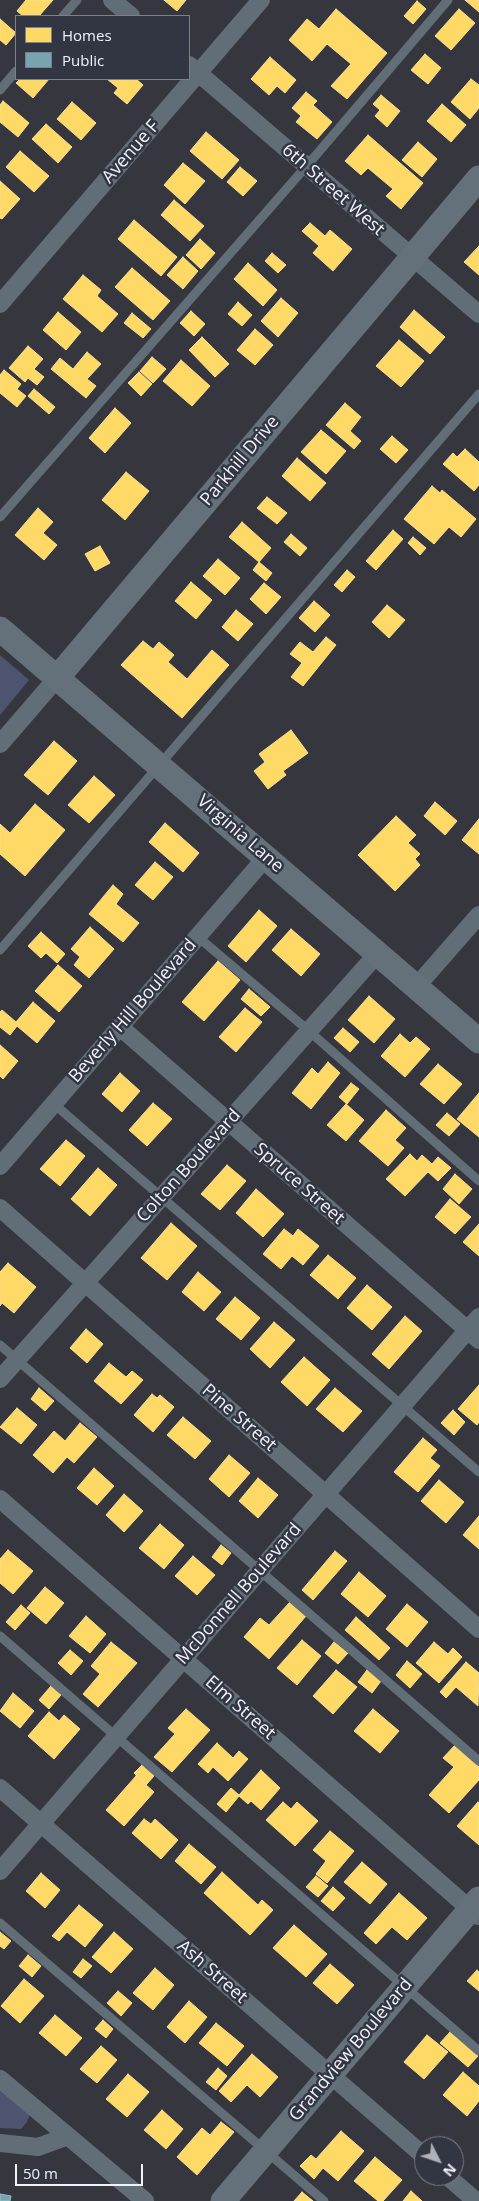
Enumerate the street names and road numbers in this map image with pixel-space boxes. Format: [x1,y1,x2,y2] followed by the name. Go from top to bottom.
[98,116,164,188] street label: Avenue F
[277,140,389,240] street label: 6th Street West
[196,412,284,510] street label: Parkhill Drive
[192,791,288,877] street label: Virginia Lane
[65,935,201,1087] street label: Beverly Hill Boulevard
[132,1105,246,1227] street label: Colton Boulevard
[249,1139,349,1229] street label: Spruce Street
[197,1380,281,1456] street label: Pine Street
[172,1519,306,1669] street label: McDonnell Boulevard
[200,1672,280,1744] street label: Elm Street
[172,1936,252,2008] street label: Ash Street
[285,1974,417,2126] street label: Grandview Boulevard

